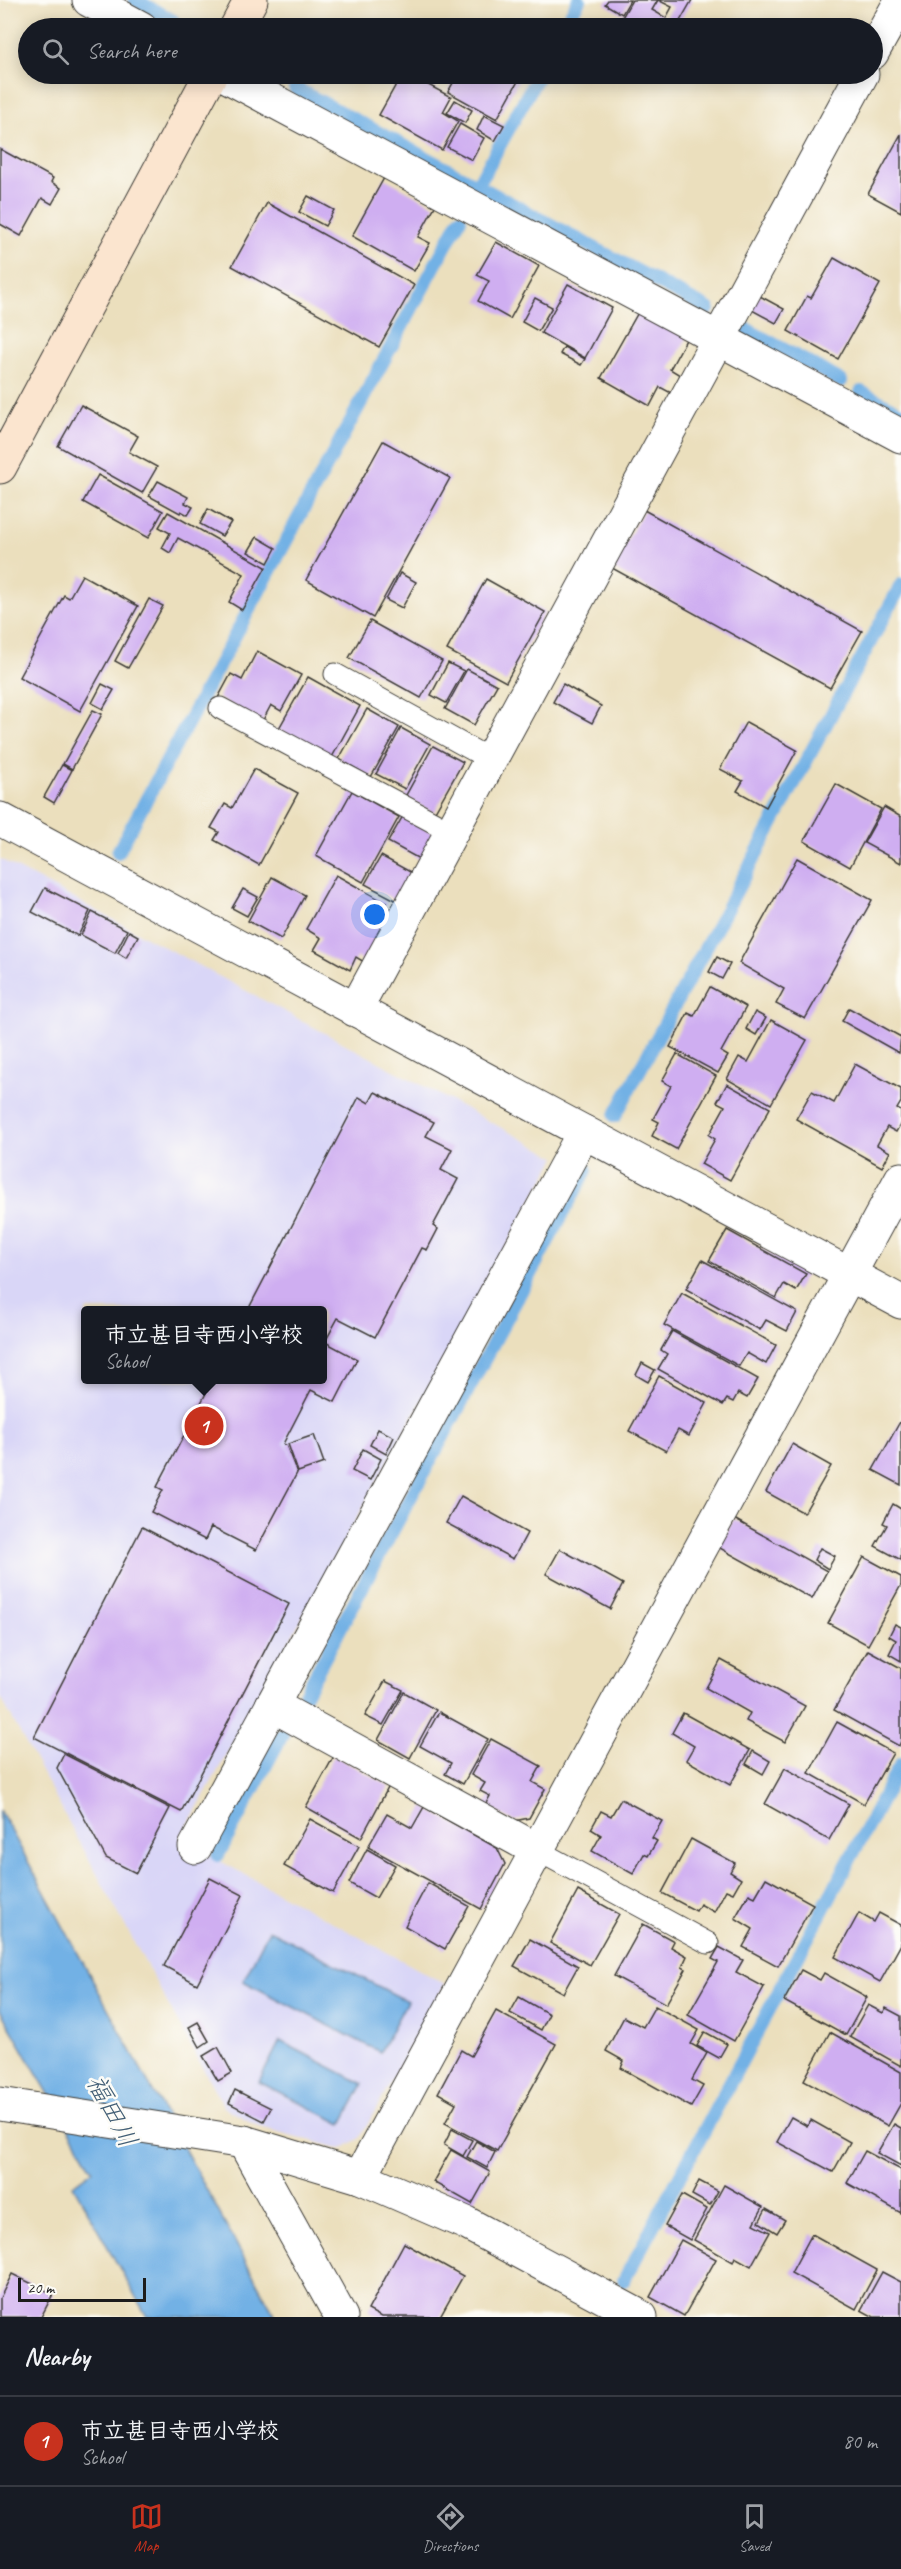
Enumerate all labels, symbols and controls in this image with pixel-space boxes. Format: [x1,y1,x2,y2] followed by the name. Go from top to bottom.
[18,18,883,84] search box
[39,35,72,68] icon: search
[87,37,177,65] text: Search here
[360,900,389,929] your location
[81,1306,327,1384] popup
[105,1321,303,1349] text: 市立甚目寺西小学校
[105,1349,148,1374] text: School
[184,1404,224,1448] pin: 1
[79,2069,145,2153] water label: 福田川
[18,2275,146,2302] scale bar
[27,2278,54,2298] text: 20 m
[24,2340,89,2373] text: Nearby
[81,2417,279,2445] text: 市立甚目寺西小学校
[39,2429,48,2454] text: 1
[843,2429,877,2454] text: 80 m
[81,2445,124,2470] text: School
[130,2500,163,2556] tab: Map
[423,2500,478,2556] tab: Directions
[738,2500,771,2556] tab: Saved

